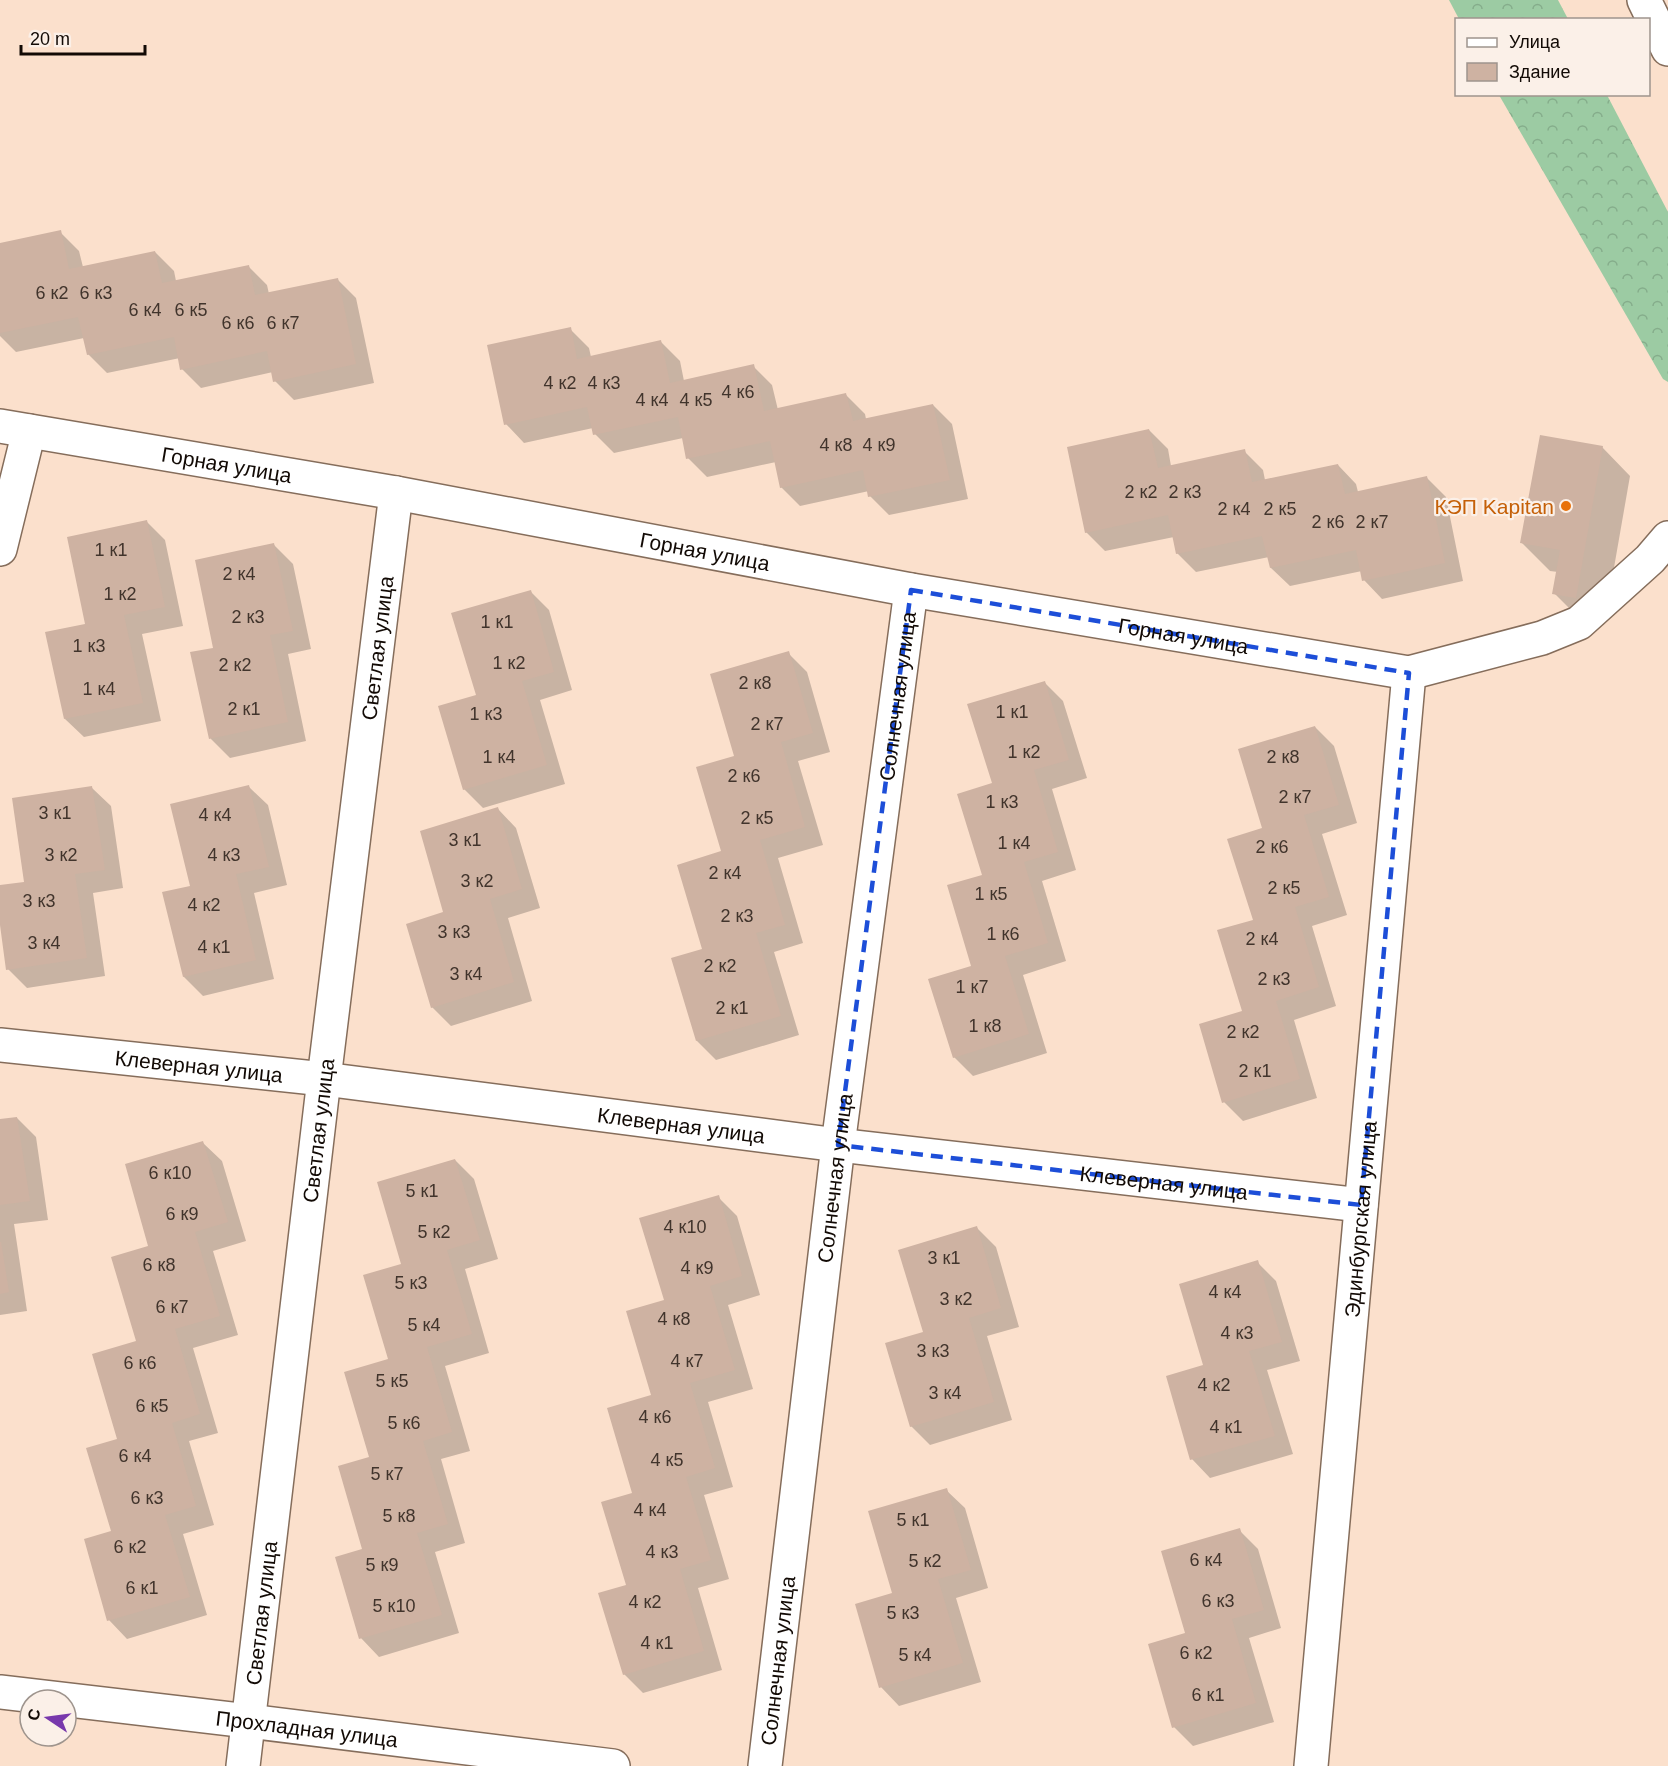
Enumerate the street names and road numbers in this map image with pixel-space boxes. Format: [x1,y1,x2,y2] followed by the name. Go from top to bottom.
[160,442,294,487] street label: Горная улица
[638,528,772,575] street label: Горная улица
[357,574,397,721] street label: Светлая улица
[875,610,920,782] street label: Солнечная улица
[1117,613,1251,658] street label: Горная улица
[114,1046,284,1086] street label: Клеверная улица
[298,1057,338,1204] street label: Светлая улица
[813,1092,856,1264] street label: Солнечная улица
[596,1103,767,1147] street label: Клеверная улица
[1340,1119,1380,1319] street label: Эдинбургская улица
[1079,1161,1249,1203] street label: Клеверная улица
[241,1539,281,1687] street label: Светлая улица
[756,1574,799,1747] street label: Солнечная улица
[215,1706,400,1751] street label: Прохладная улица

